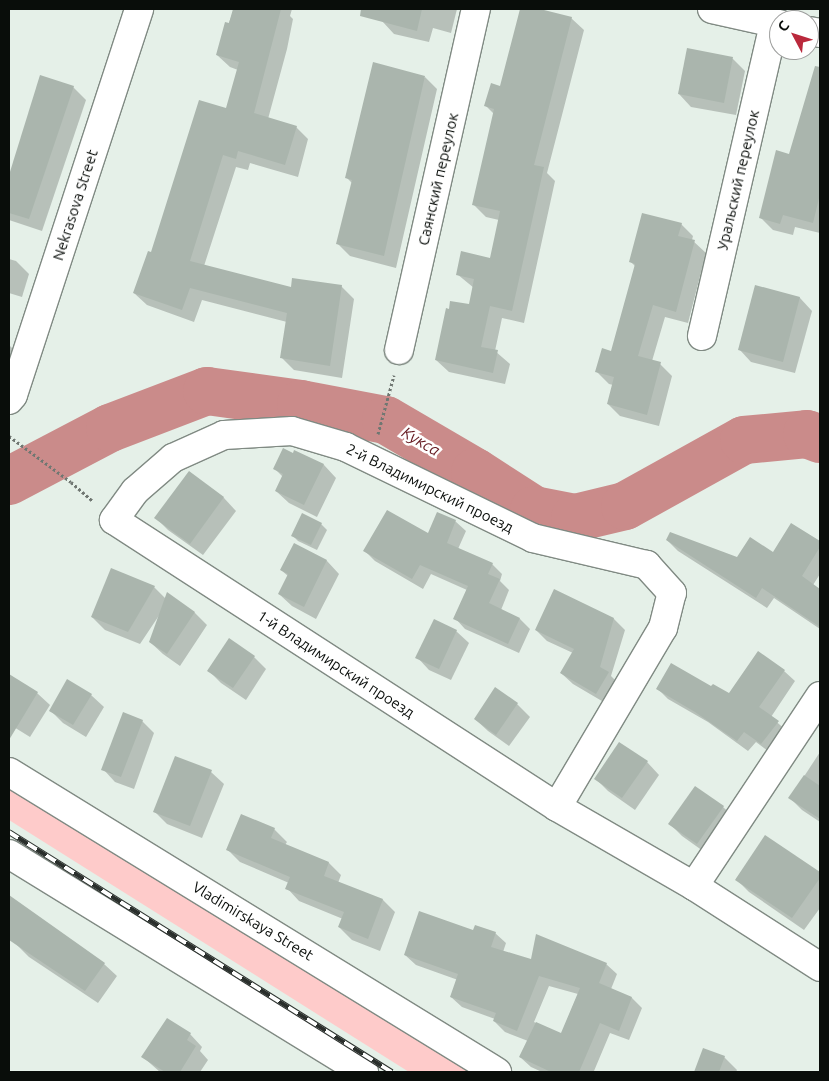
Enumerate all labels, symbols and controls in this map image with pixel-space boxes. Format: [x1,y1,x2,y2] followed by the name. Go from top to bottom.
[769,10,819,60] north arrow
[774,17,792,35] text: С
[713,108,763,252] street label: Уральский переулок
[414,111,462,247] street label: Саянский переулок
[49,147,101,263] street label: Nekrasova Street
[398,422,444,460] water label: Кукса
[344,440,516,536] street label: 2-й Владимирский проезд
[254,606,418,722] street label: 1-й Владимирский проезд
[189,878,317,964] street label: Vladimirskaya Street

